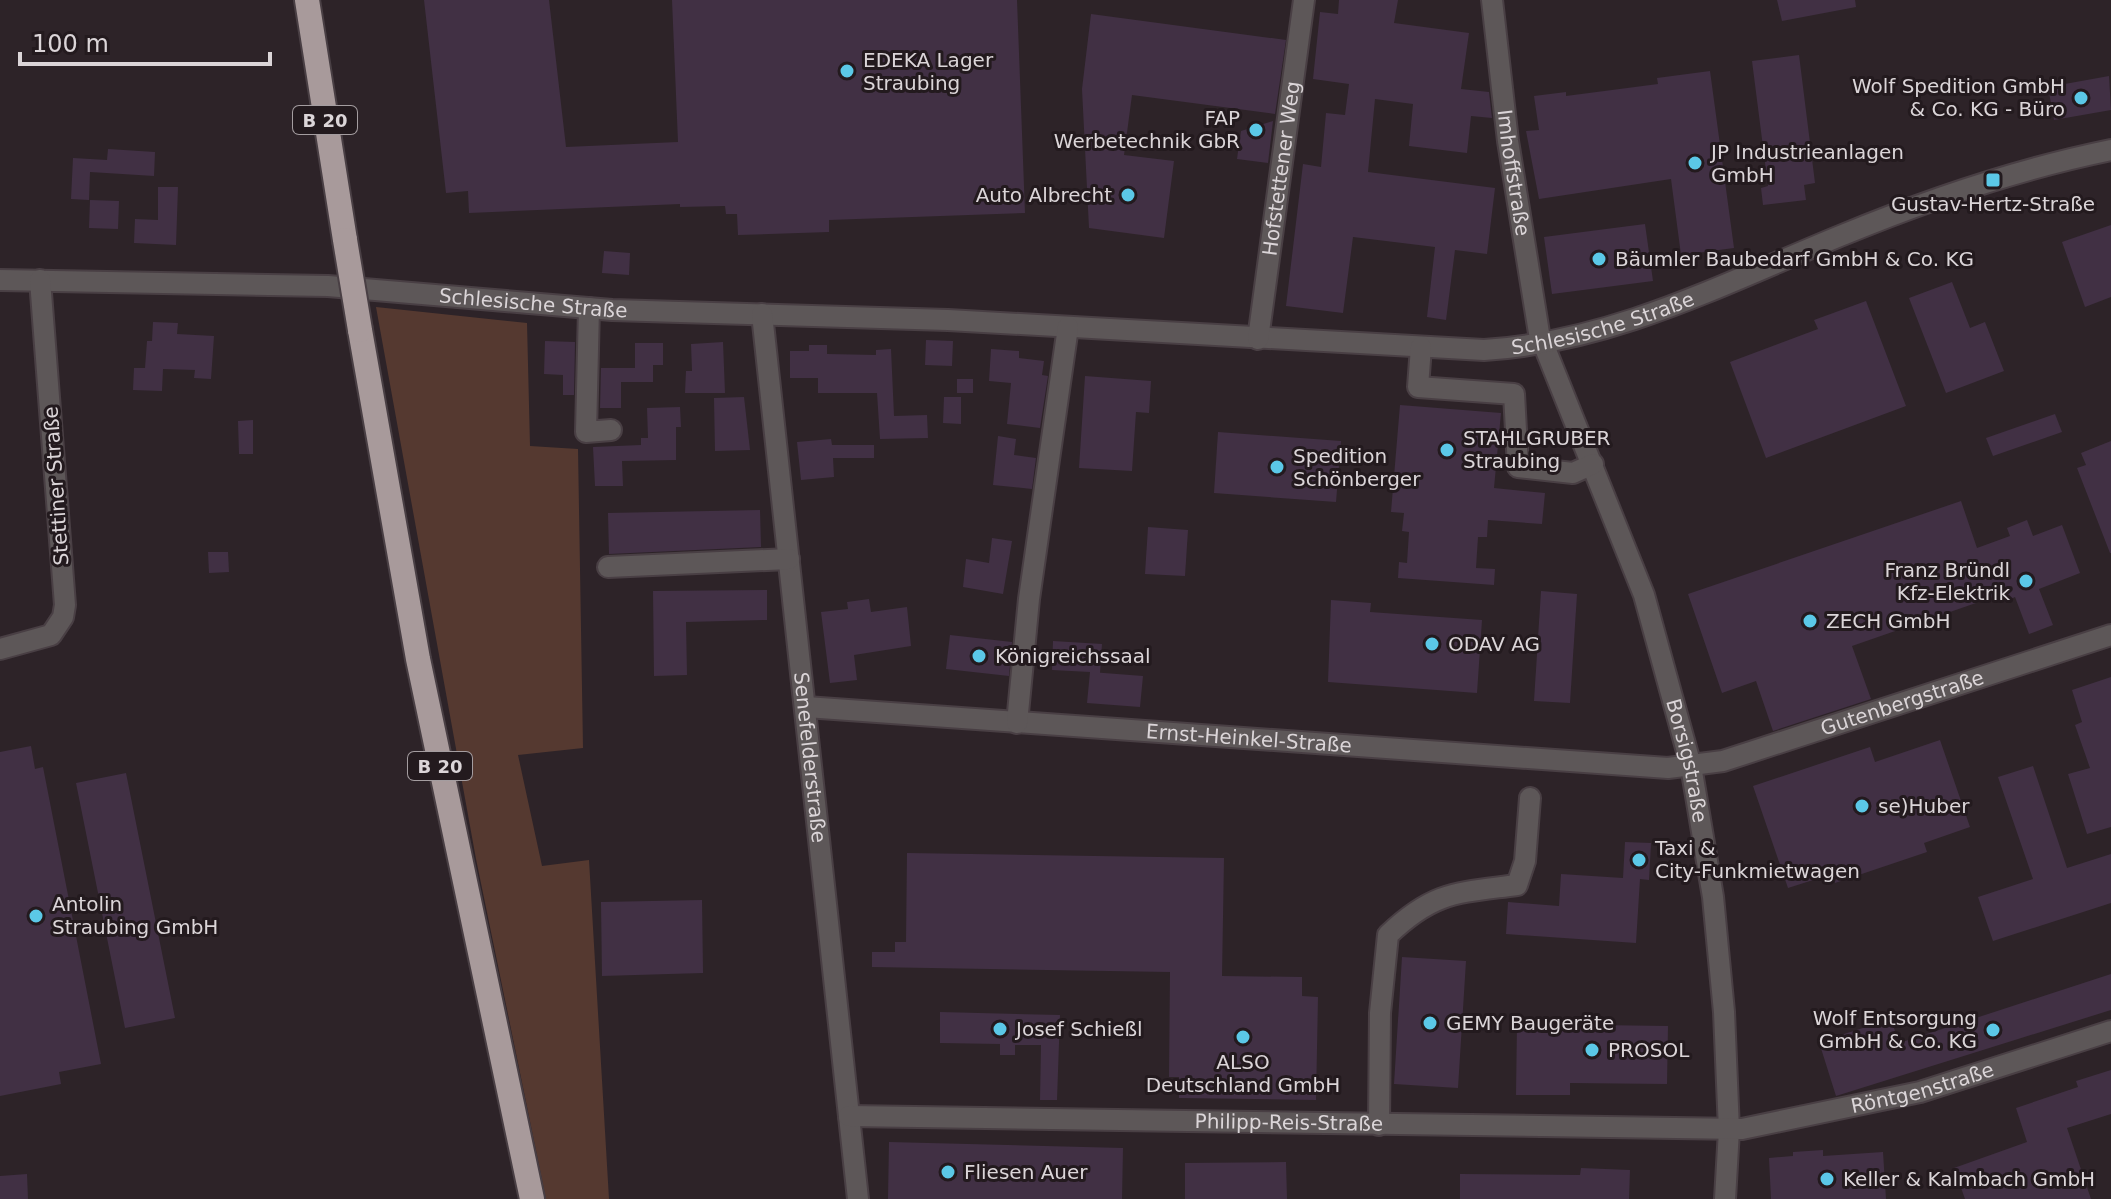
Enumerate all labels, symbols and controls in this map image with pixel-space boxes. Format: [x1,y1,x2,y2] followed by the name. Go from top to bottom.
[20,16,270,66] scale bar
[32,30,109,58] text: 100 m
[863,48,994,95] place label: EDEKA Lager Straubing
[838,62,856,80] marker: EDEKA Lager Straubing
[1852,74,2065,121] place label: Wolf Spedition GmbH & Co. KG - Büro
[1257,80,1305,257] street label: Hofstettener Weg
[2072,89,2090,107] marker: Wolf Spedition GmbH & Co. KG - Büro
[293,106,357,134] road number: B 20
[1054,106,1240,153] place label: FAP Werbetechnik GbR
[1492,108,1535,238] street label: Imhoffstraße
[1247,121,1265,139] marker: FAP Werbetechnik GbR
[1709,140,1904,187] place label: JP Industrieanlagen GmbH
[1686,154,1704,172] marker: JP Industrieanlagen GmbH
[1984,171,2002,189] marker: Gustav-Hertz-Straße
[976,183,1112,207] place label: Auto Albrecht
[1119,186,1137,204] marker: Auto Albrecht
[1891,192,2095,216] place label: Gustav-Hertz-Straße
[1615,247,1974,271] place label: Bäumler Baubedarf GmbH & Co. KG
[1590,250,1608,268] marker: Bäumler Baubedarf GmbH & Co. KG
[438,283,628,322] street label: Schlesische Straße
[1510,287,1697,359] street label: Schlesische Straße
[38,406,74,566] street label: Stettiner Straße
[1463,426,1611,473] place label: STAHLGRUBER Straubing
[1438,441,1456,459] marker: STAHLGRUBER Straubing
[1293,444,1421,491] place label: Spedition Schönberger
[1268,458,1286,476] marker: Spedition Schönberger
[1884,558,2010,605] place label: Franz Bründl Kfz-Elektrik
[2017,572,2035,590] marker: Franz Bründl Kfz-Elektrik
[1826,609,1950,633] place label: ZECH GmbH
[1801,612,1819,630] marker: ZECH GmbH
[1448,632,1540,656] place label: ODAV AG
[1423,635,1441,653] marker: ODAV AG
[995,644,1151,668] place label: Königreichssaal
[970,647,988,665] marker: Königreichssaal
[1817,665,1987,741] street label: Gutenbergstraße
[789,671,831,844] street label: Senefelderstraße
[1661,696,1712,825] street label: Borsigstraße
[1145,719,1353,758] street label: Ernst-Heinkel-Straße
[408,752,472,780] road number: B 20
[1878,794,1970,818] place label: se)Huber
[1853,797,1871,815] marker: se)Huber
[1654,836,1860,883] place label: Taxi & City-Funkmietwagen
[1630,851,1648,869] marker: Taxi & City-Funkmietwagen
[52,892,218,939] place label: Antolin Straubing GmbH
[27,907,45,925] marker: Antolin Straubing GmbH
[1813,1006,1977,1053] place label: Wolf Entsorgung GmbH & Co. KG
[1446,1011,1614,1035] place label: GEMY Baugeräte
[1421,1014,1439,1032] marker: GEMY Baugeräte
[1014,1017,1143,1041] place label: Josef Schießl
[991,1020,1009,1038] marker: Josef Schießl
[1984,1021,2002,1039] marker: Wolf Entsorgung GmbH & Co. KG
[1234,1028,1252,1046] marker: ALSO Deutschland GmbH
[1608,1038,1690,1062] place label: PROSOL
[1583,1041,1601,1059] marker: PROSOL
[1146,1050,1340,1097] place label: ALSO Deutschland GmbH
[1849,1057,1997,1118] street label: Röntgenstraße
[1195,1109,1383,1136] street label: Philipp-Reis-Straße
[964,1160,1088,1184] place label: Fliesen Auer
[939,1163,957,1181] marker: Fliesen Auer
[1843,1167,2095,1191] place label: Keller & Kalmbach GmbH
[1818,1170,1836,1188] marker: Keller & Kalmbach GmbH

